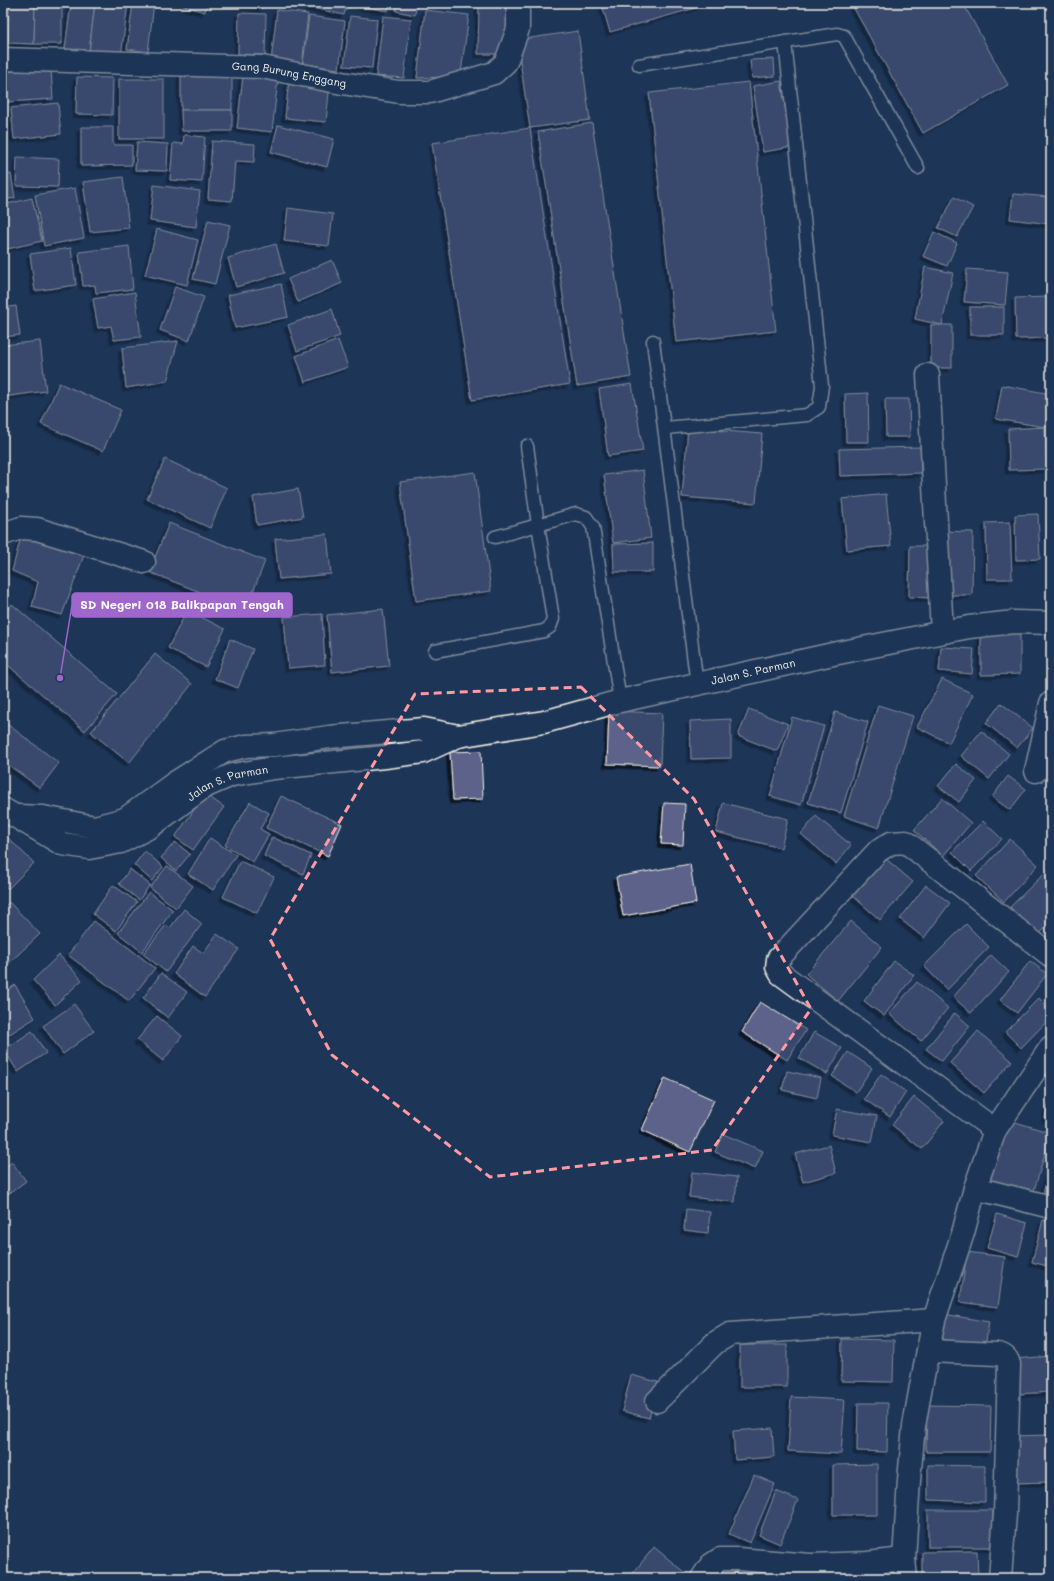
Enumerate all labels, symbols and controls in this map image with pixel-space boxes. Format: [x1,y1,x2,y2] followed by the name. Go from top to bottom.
[232,58,348,91] street label: Gang Burung Enggang
[72,593,292,617] callout: SD Negeri 018 Balikpapan Tengah
[80,596,284,612] text: SD Negeri 018 Balikpapan Tengah
[709,655,797,688] street label: Jalan S. Parman
[184,761,269,804] street label: Jalan S. Parman

